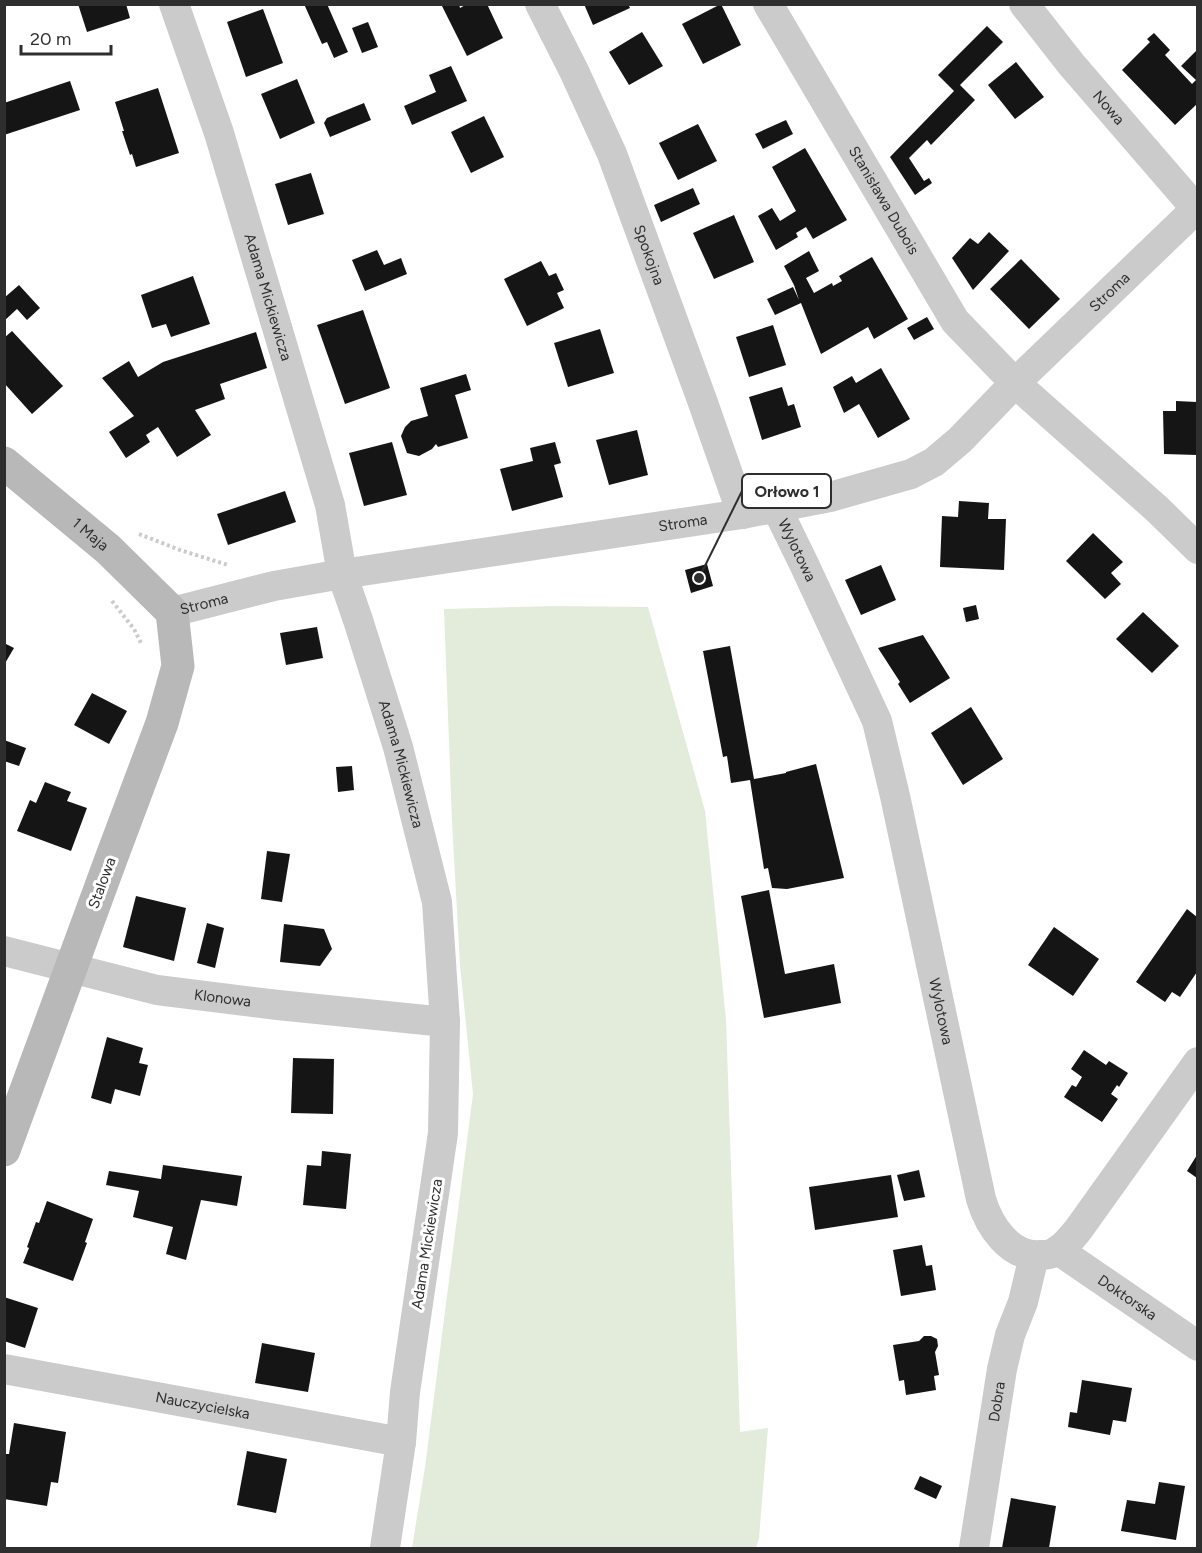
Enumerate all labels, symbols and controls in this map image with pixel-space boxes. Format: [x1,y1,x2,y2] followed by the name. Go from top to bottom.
[21,18,111,56] scale bar
[30,28,71,50] text: 20 m
[1089,87,1128,129] street label: Nowa
[845,143,923,258] street label: Stanisława Dubois
[630,222,668,288] street label: Spokojna
[240,231,296,363] street label: Adama Mickiewicza
[1086,269,1133,316] street label: Stroma
[742,474,831,508] callout: Orłowo 1
[754,482,820,501] text: Orłowo 1
[657,510,708,535] street label: Stroma
[68,514,112,555] street label: 1 Maja
[774,516,820,584] street label: Wylotowa
[178,589,230,619] street label: Stroma
[375,698,427,830] street label: Adama Mickiewicza
[84,855,120,911] street label: Stalowa
[925,976,957,1046] street label: Wylotowa
[193,986,252,1011] street label: Klonowa
[408,1177,446,1311] street label: Adama Mickiewicza
[1094,1271,1160,1324] street label: Doktorska
[985,1380,1009,1423] street label: Dobra
[154,1388,251,1423] street label: Nauczycielska

